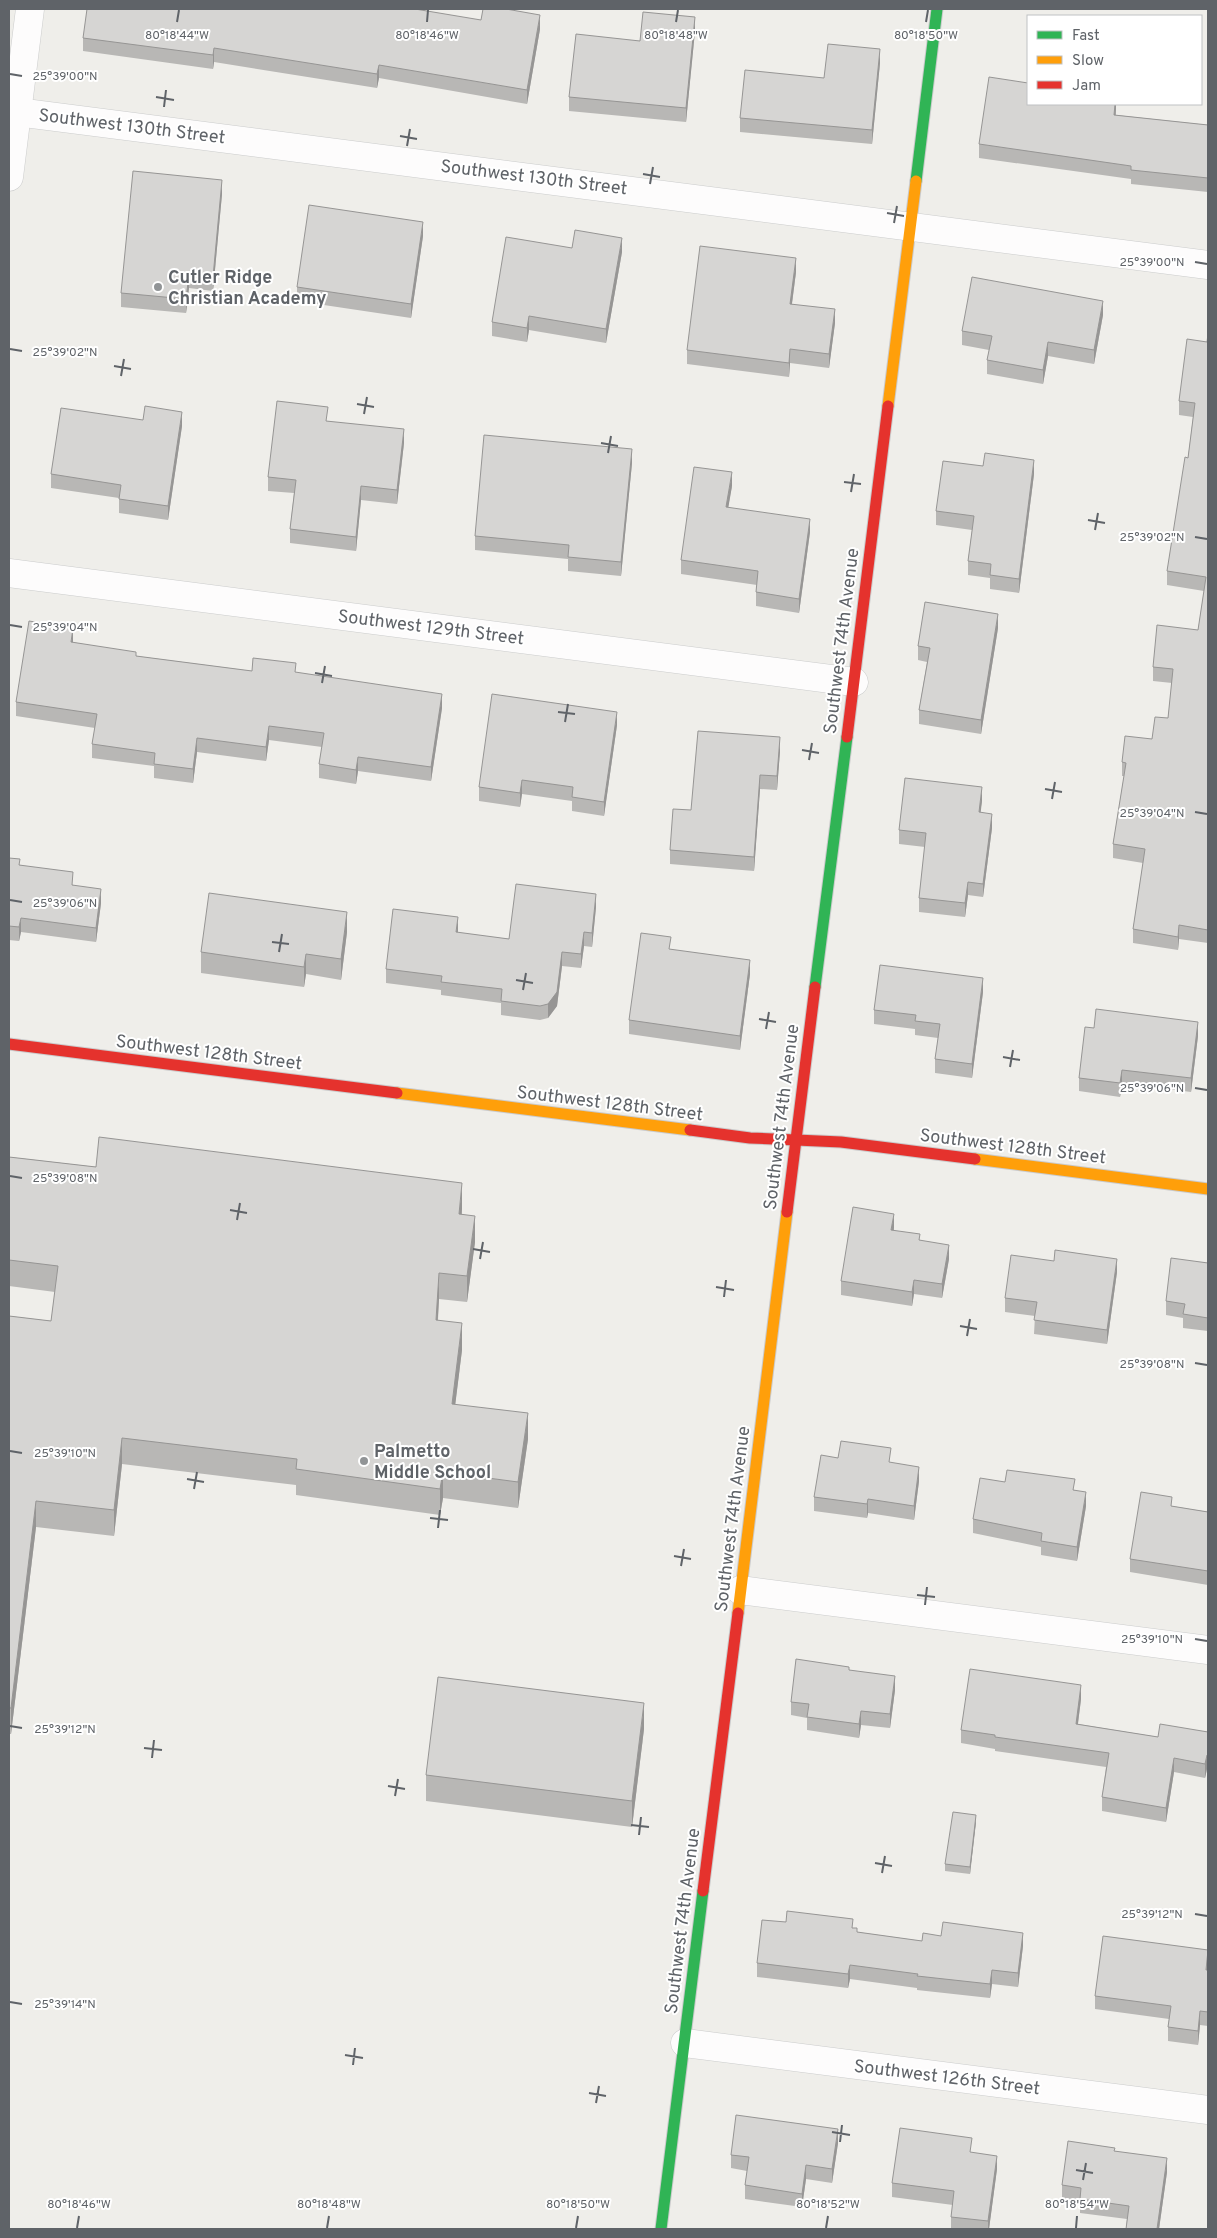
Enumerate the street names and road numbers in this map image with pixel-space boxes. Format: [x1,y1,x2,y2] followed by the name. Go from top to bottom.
[37,105,226,150] street label: Southwest 130th Street
[439,156,628,201] street label: Southwest 130th Street
[820,547,865,735] street label: Southwest 74th Avenue
[336,606,525,651] street label: Southwest 129th Street
[760,1023,805,1211] street label: Southwest 74th Avenue
[114,1031,303,1076] street label: Southwest 128th Street
[515,1082,704,1127] street label: Southwest 128th Street
[918,1125,1107,1170] street label: Southwest 128th Street
[711,1425,756,1613] street label: Southwest 74th Avenue
[661,1827,706,2015] street label: Southwest 74th Avenue
[852,2056,1041,2101] street label: Southwest 126th Street

